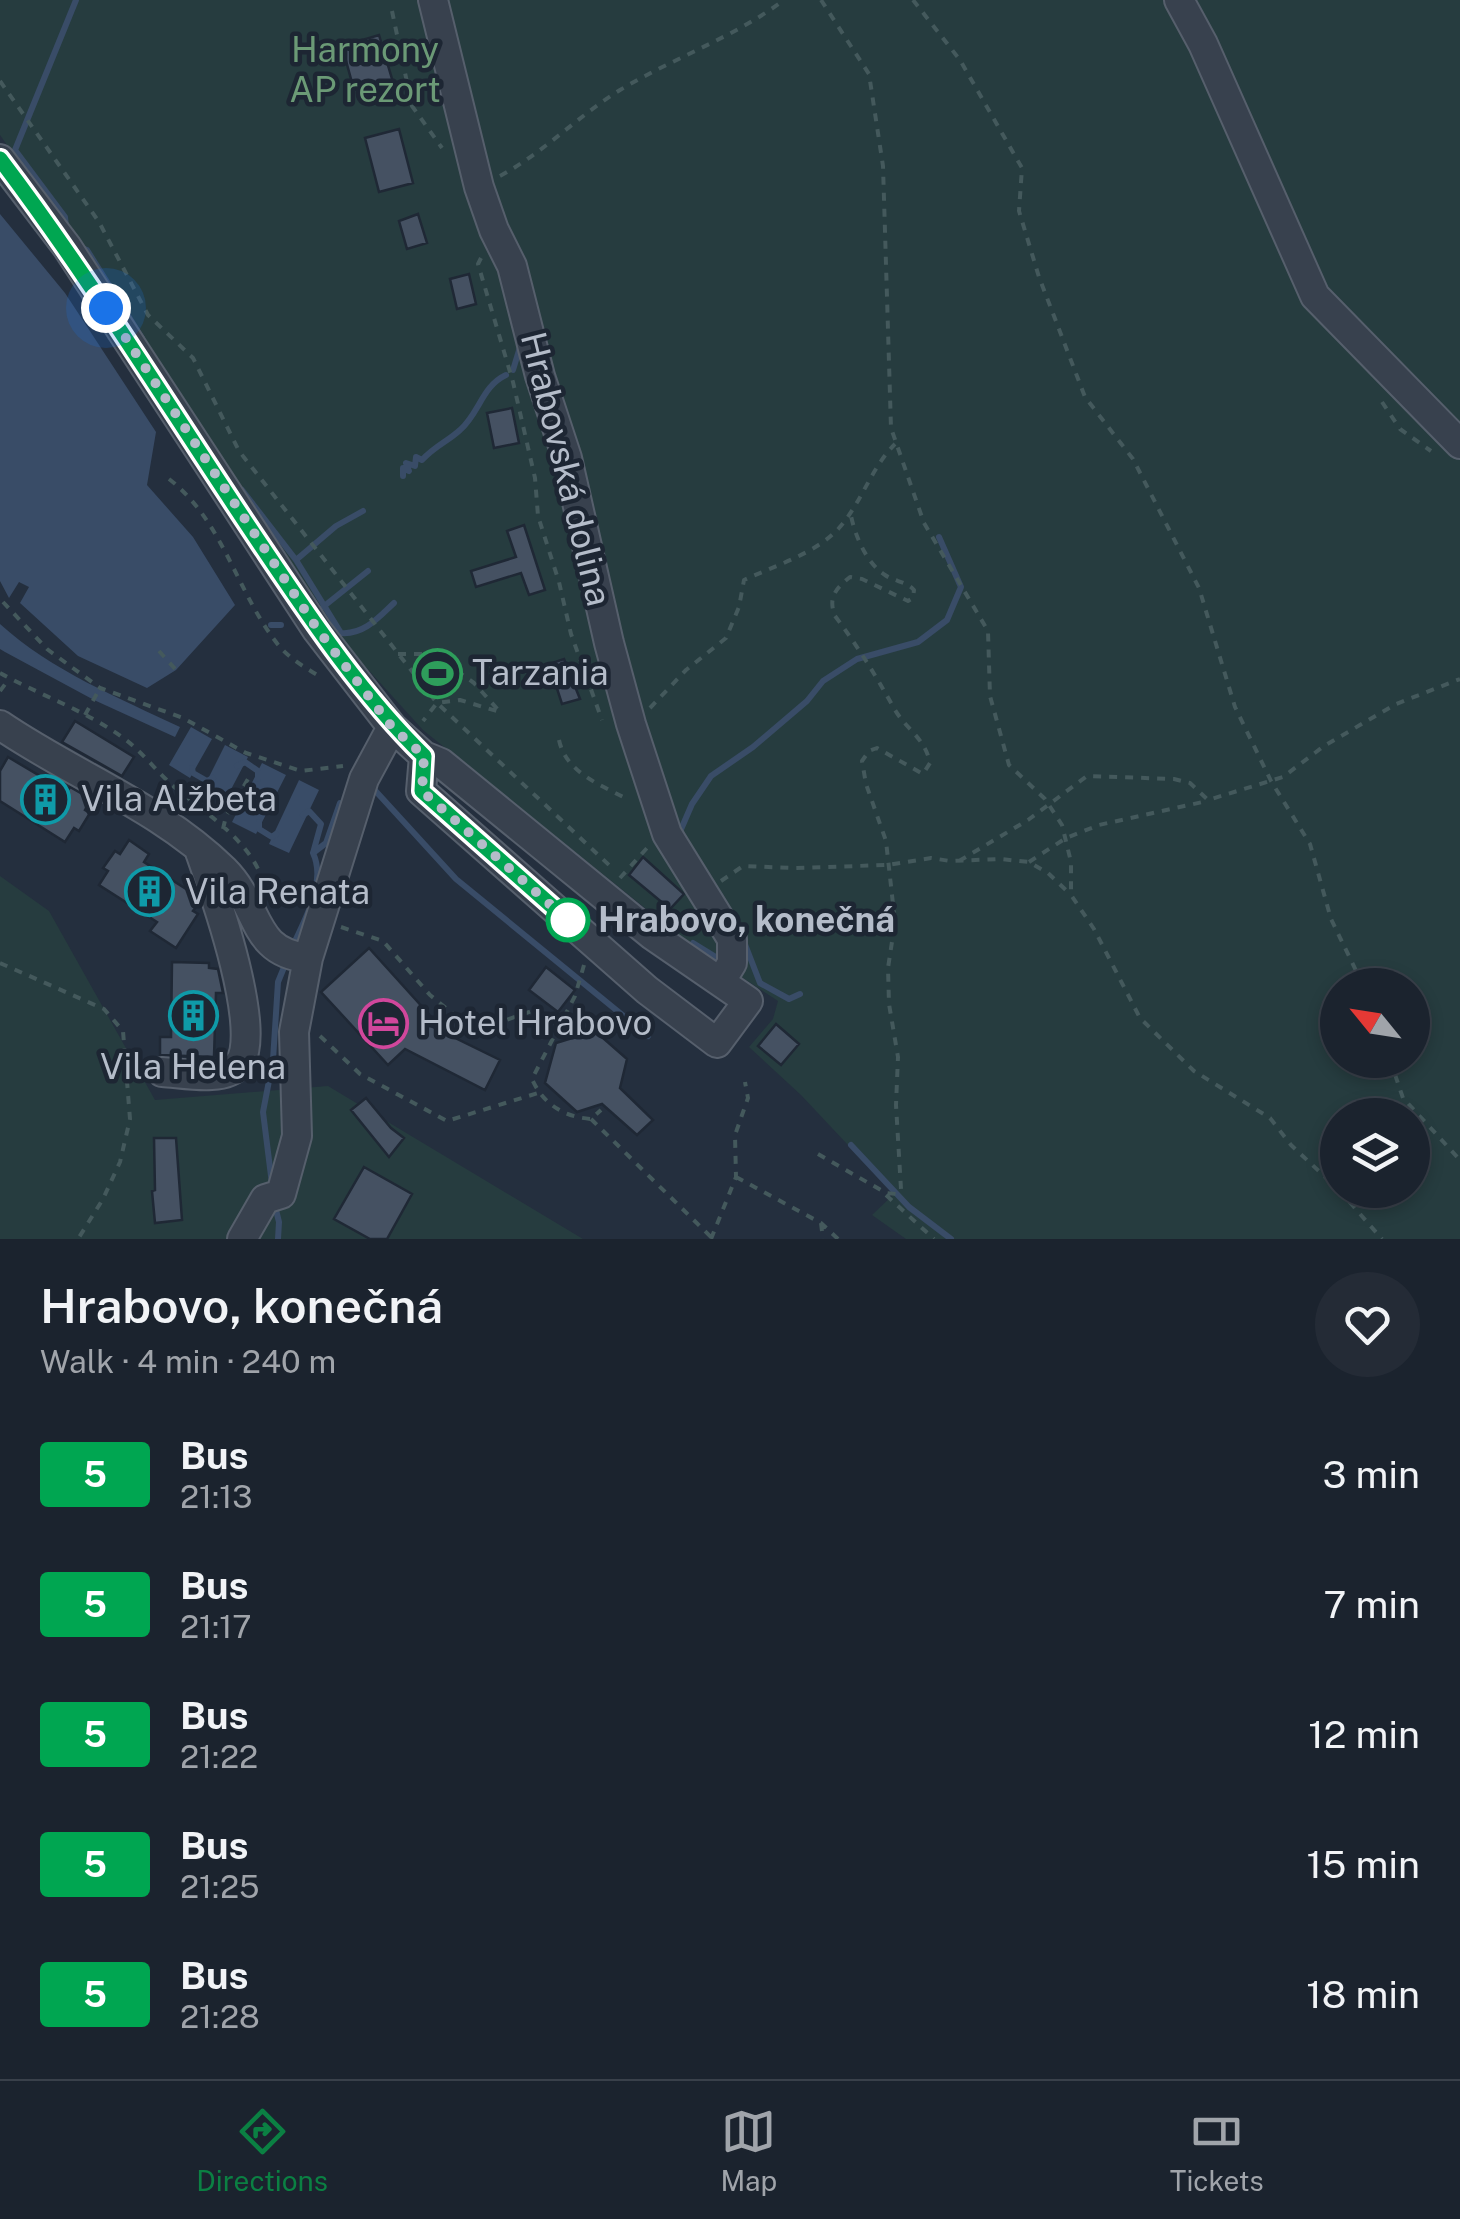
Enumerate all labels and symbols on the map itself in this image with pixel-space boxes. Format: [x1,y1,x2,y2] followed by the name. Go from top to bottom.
[289,29,441,110] park label: Harmony AP rezort
[81,283,131,333] your location
[513,328,620,610] street label: Hrabovská dolina
[411,647,463,699] sports icon: Tarzania
[472,652,609,693] place label: Tarzania
[20,773,72,825] building icon: Vila Alžbeta
[81,778,277,819] place label: Vila Alžbeta
[124,866,176,918] building icon: Vila Renata
[185,871,370,912] place label: Vila Renata
[547,899,589,941] marker: Hrabovo, konečná
[598,899,895,940] place label: Hrabovo, konečná
[1320,968,1430,1078] north arrow
[167,989,219,1041] building icon: Vila Helena
[357,997,409,1049] hotel icon: Hotel Hrabovo
[418,1002,652,1043] place label: Hotel Hrabovo
[100,1046,286,1087] place label: Vila Helena

